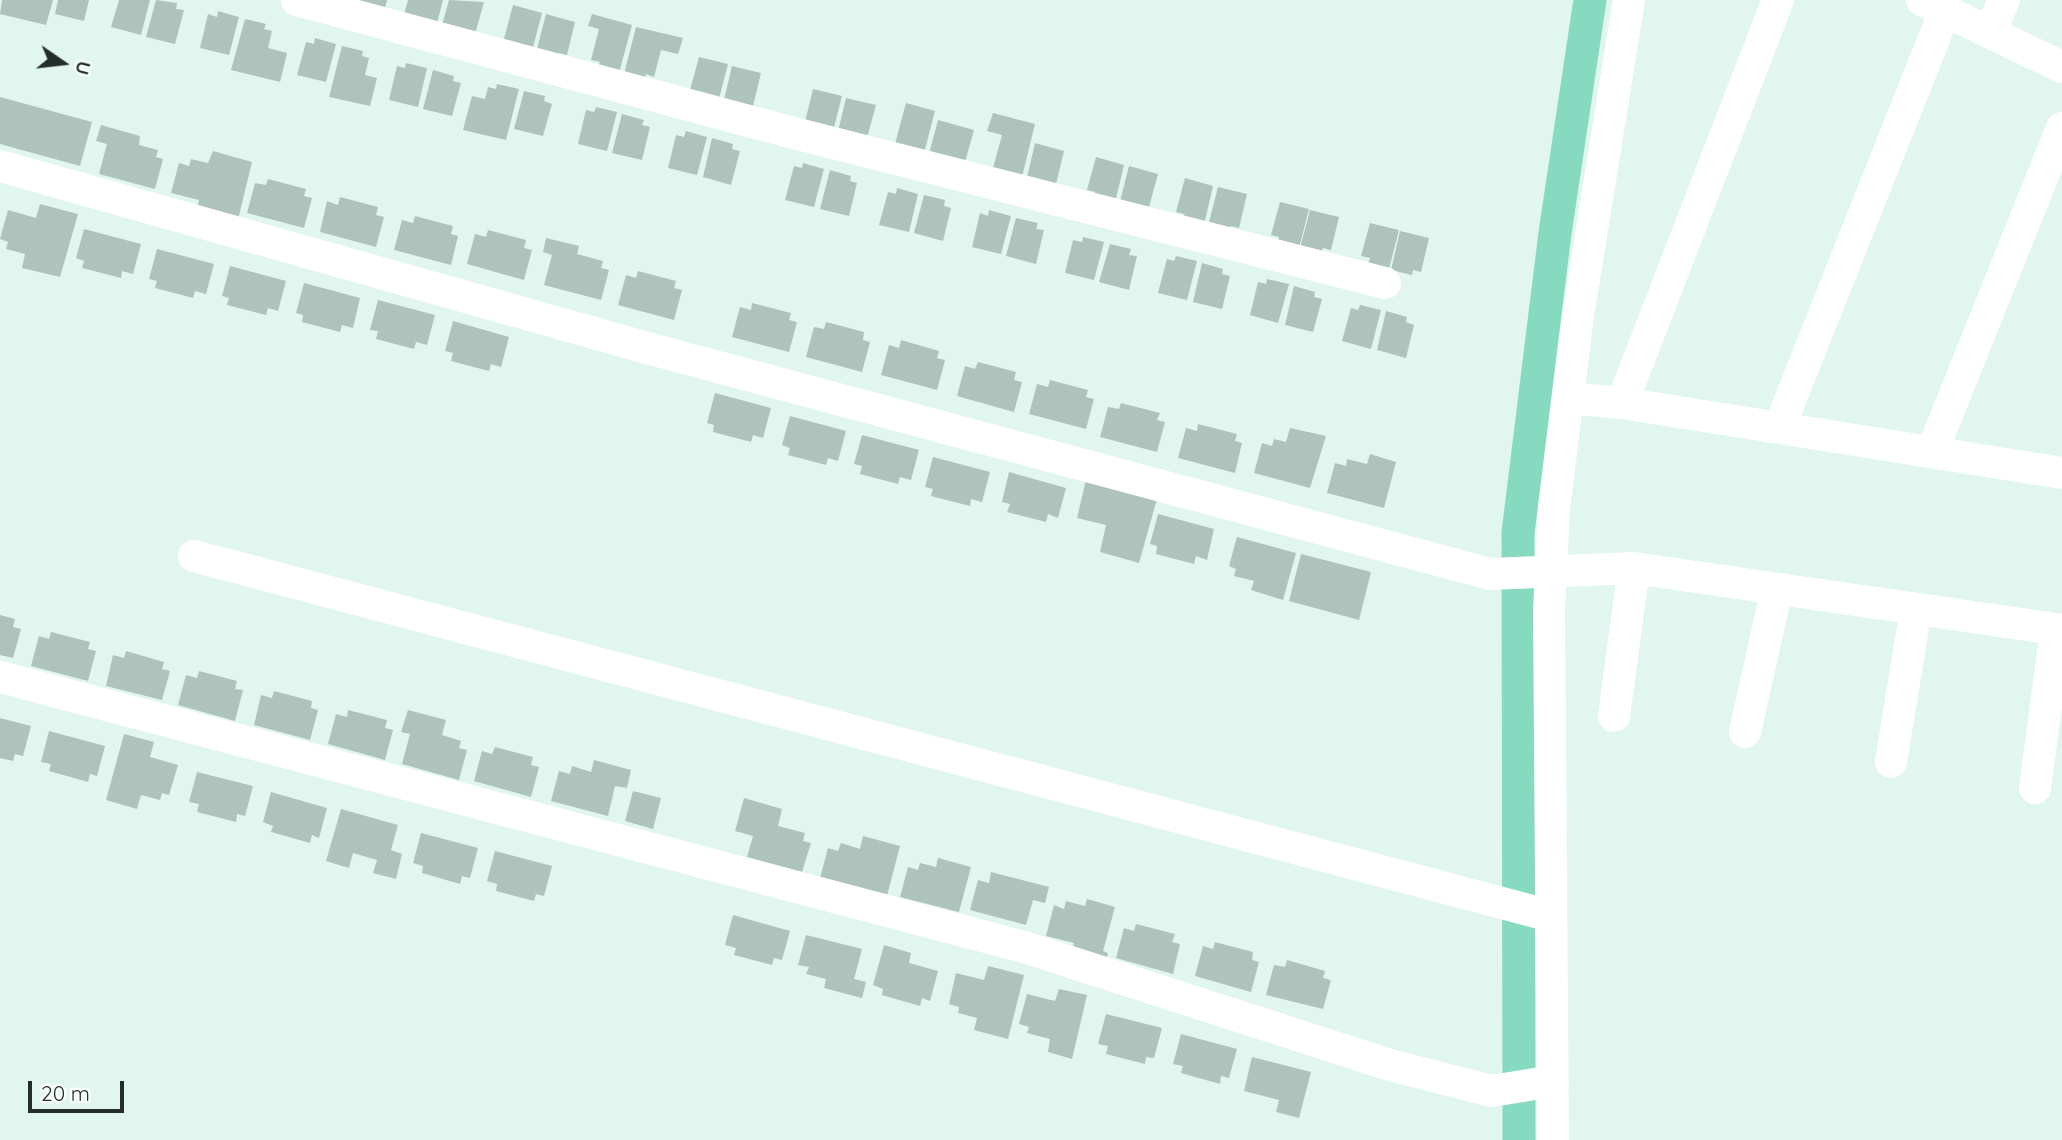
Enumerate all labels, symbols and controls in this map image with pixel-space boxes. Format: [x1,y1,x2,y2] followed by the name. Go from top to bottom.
[28,28,98,98] north arrow
[70,59,97,77] text: U
[32,1066,128,1110] scale bar
[41,1080,90,1106] text: 20 m

